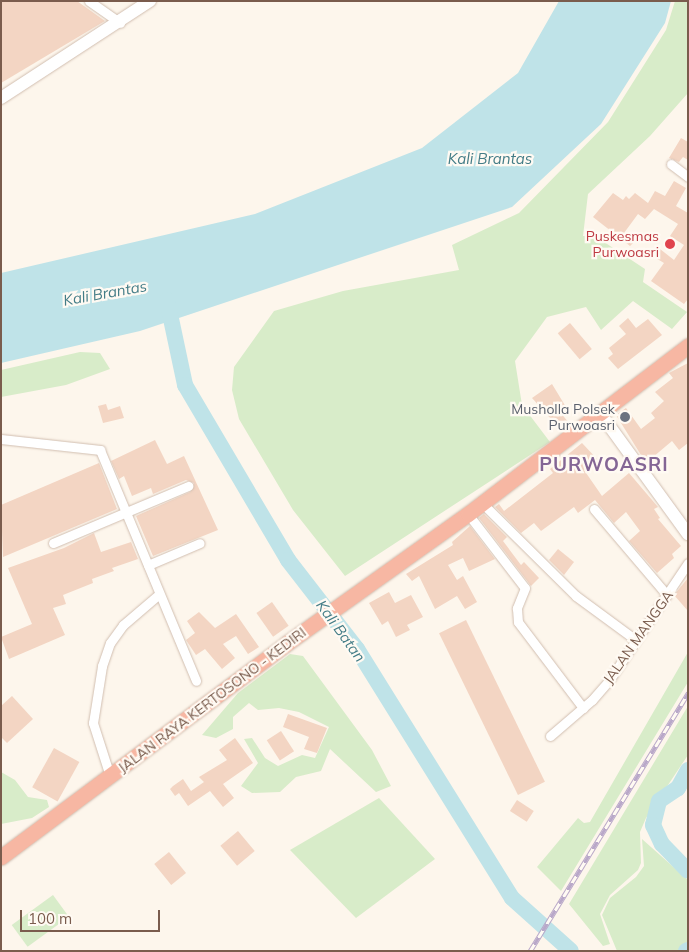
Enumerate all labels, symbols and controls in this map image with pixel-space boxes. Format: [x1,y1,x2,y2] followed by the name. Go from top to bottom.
[448,150,532,168] water label: Kali Brantas
[586,228,659,260] place label: Puskesmas Purwoasri
[663,237,677,251] marker: Puskesmas Purwoasri
[62,277,148,309] water label: Kali Brantas
[511,401,615,434] place label: Musholla Polsek Purwoasri
[619,411,631,423] marker: Musholla Polsek Purwoasri
[538,454,670,476] district label: PURWOASRI
[600,587,676,687] street label: JALAN MANGGA
[313,597,369,665] water label: Kali Batan
[115,624,309,776] street label: JALAN RAYA KERTOSONO - KEDIRI
[22,900,162,932] scale bar
[28,909,72,928] text: 100 m

